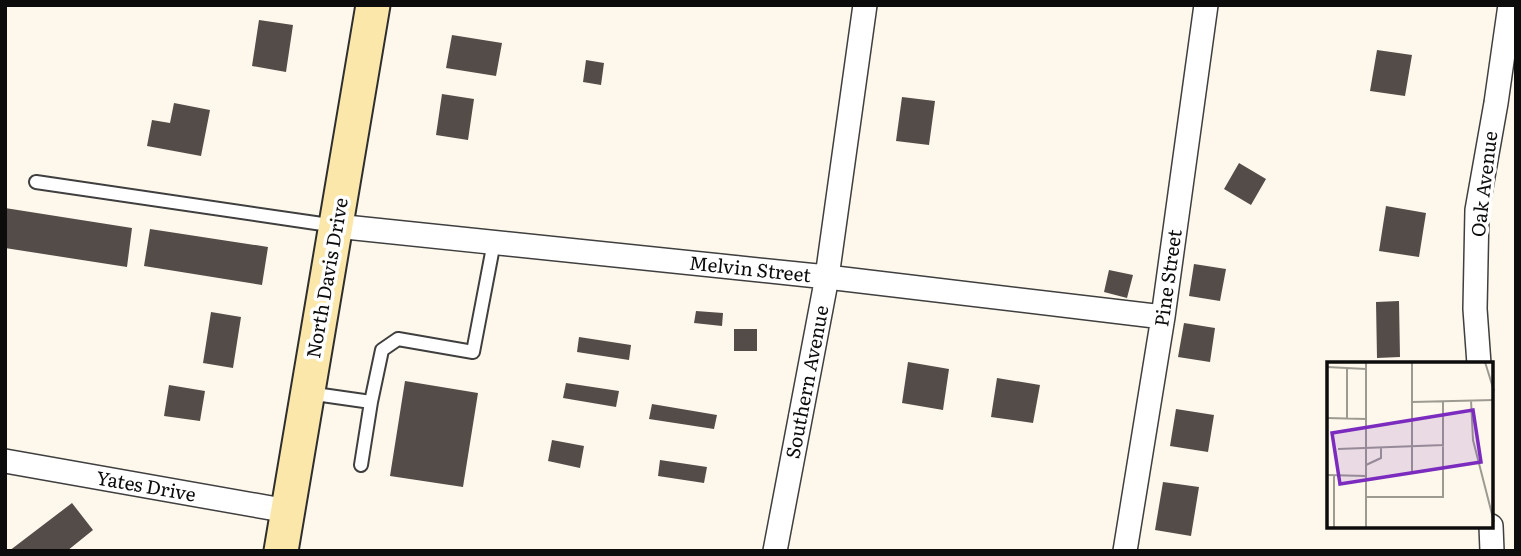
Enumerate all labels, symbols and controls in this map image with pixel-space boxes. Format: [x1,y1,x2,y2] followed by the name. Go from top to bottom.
[1463,129,1503,239] street label: Oak Avenue
[298,195,354,360] street label: North Davis Drive
[1146,227,1188,328] street label: Pine Street
[688,248,813,288] street label: Melvin Street
[777,303,835,461] street label: Southern Avenue
[1327,362,1493,528] inset map
[94,462,198,508] street label: Yates Drive

